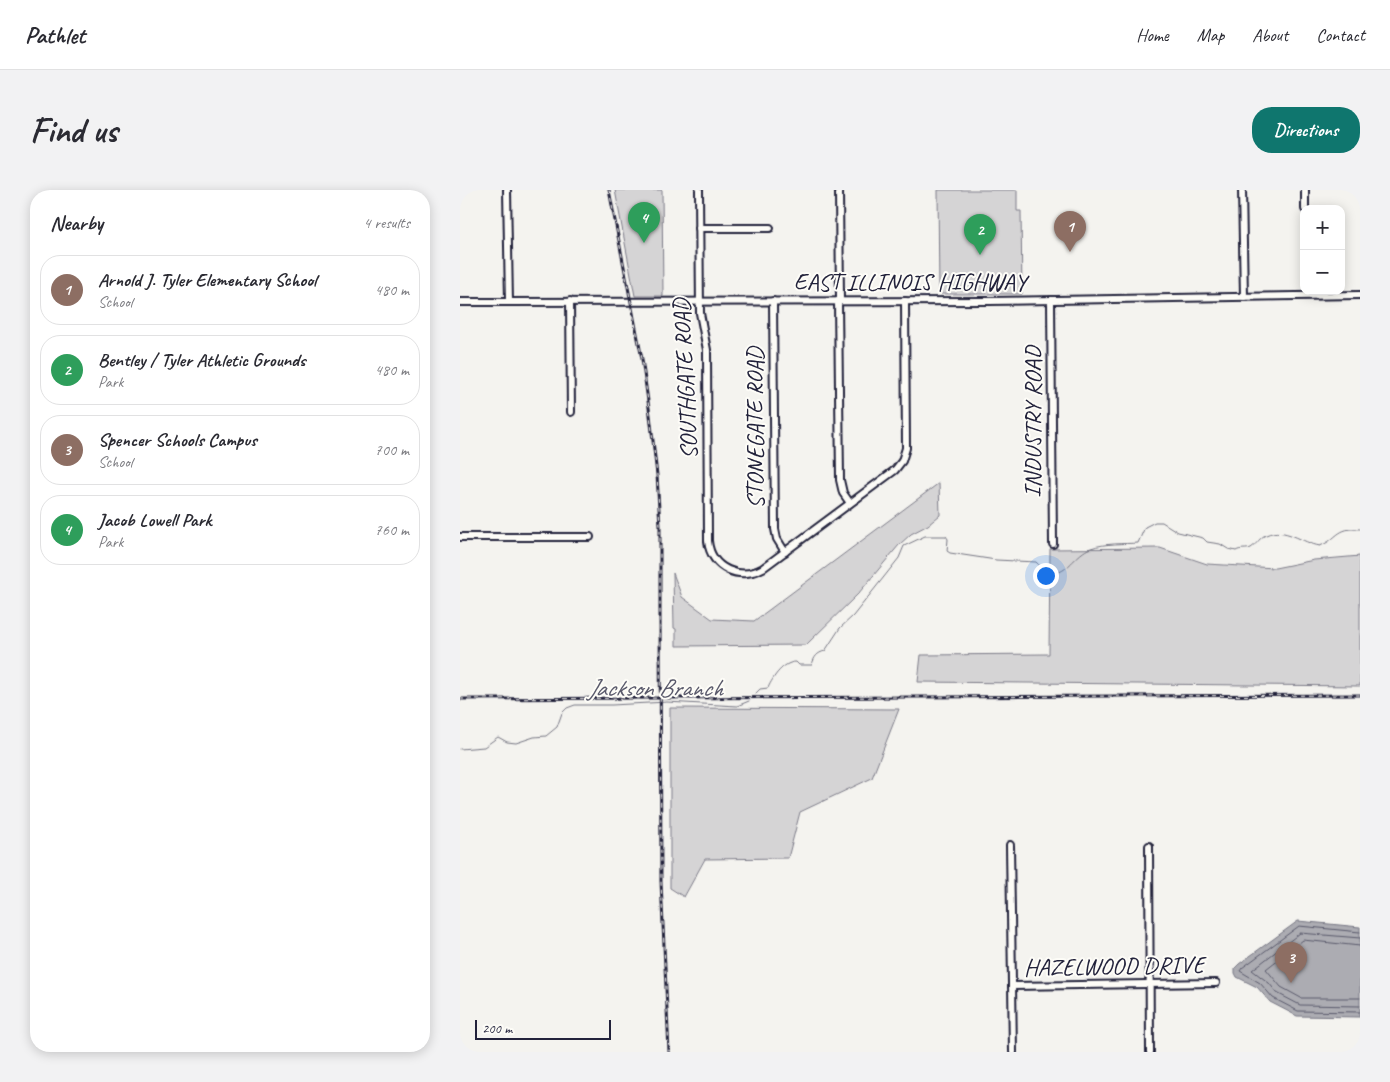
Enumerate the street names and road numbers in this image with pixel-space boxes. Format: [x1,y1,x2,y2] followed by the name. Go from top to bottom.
[794,267,1030,297] street label: EAST ILLINOIS HIGHWAY
[666,296,704,460] street label: SOUTHGATE ROAD
[1018,344,1048,498] street label: INDUSTRY ROAD
[740,345,770,509] street label: STONEGATE ROAD
[1024,949,1207,983] street label: HAZELWOOD DRIVE

